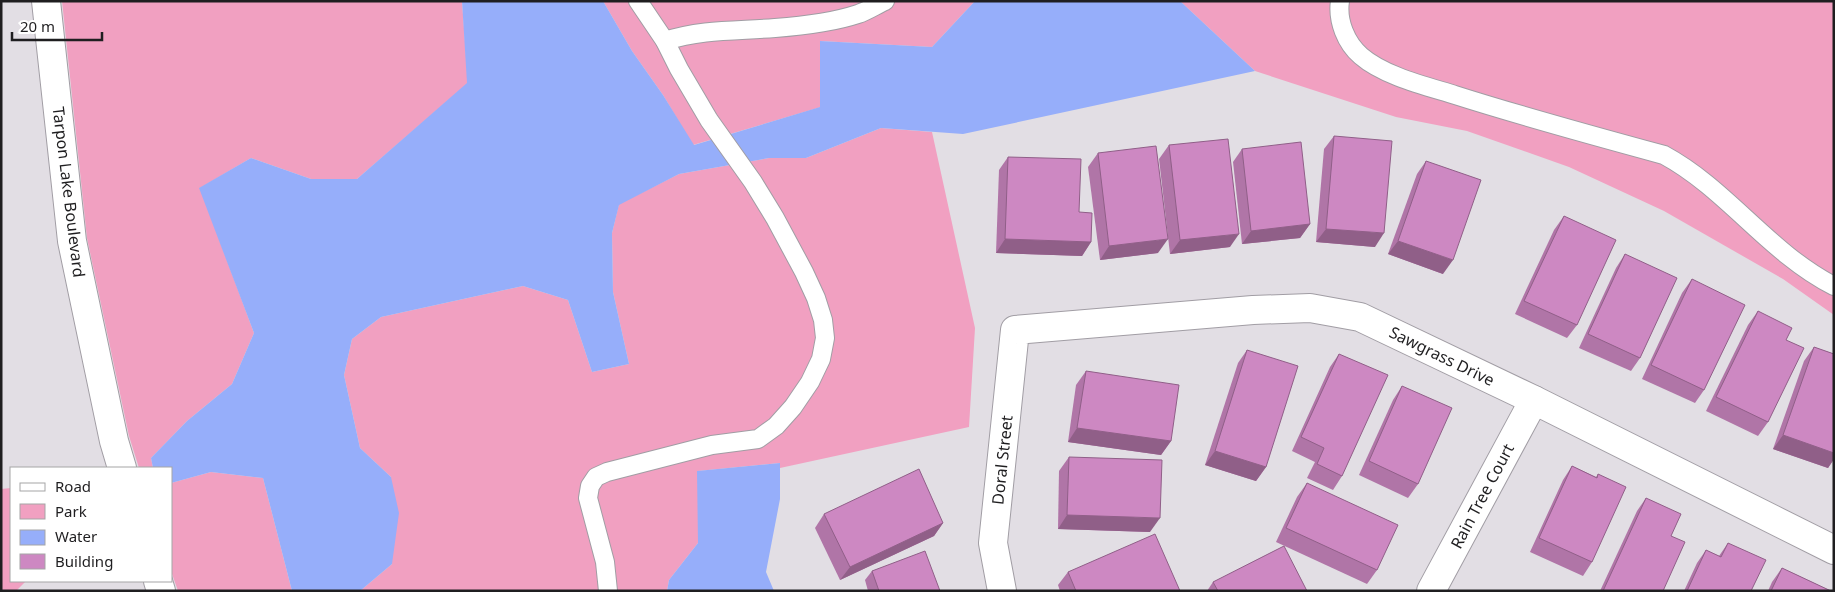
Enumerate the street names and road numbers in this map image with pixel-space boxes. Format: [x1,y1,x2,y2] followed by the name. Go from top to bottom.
[48,105,90,279] street label: Tarpon Lake Boulevard
[1386,321,1498,391] street label: Sawgrass Drive
[986,414,1018,506] street label: Doral Street
[1445,440,1519,552] street label: Rain Tree Court

